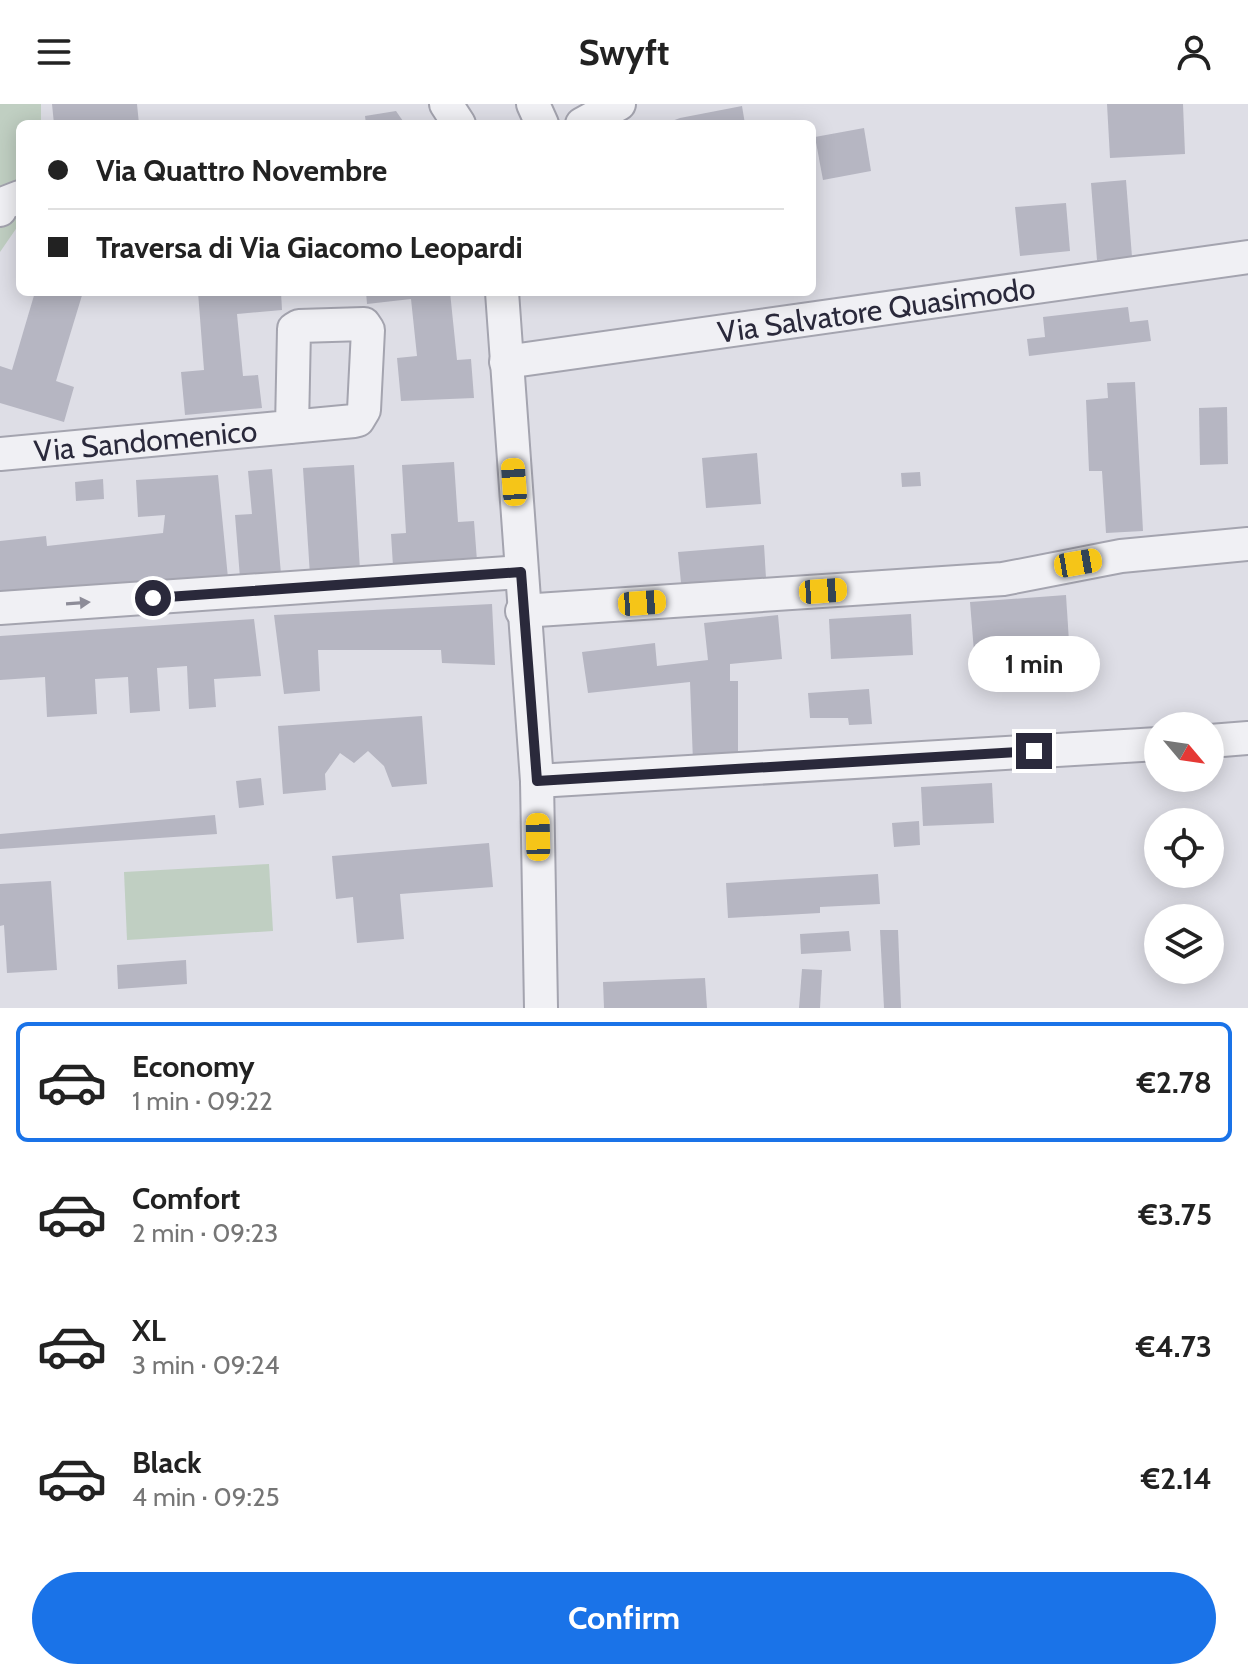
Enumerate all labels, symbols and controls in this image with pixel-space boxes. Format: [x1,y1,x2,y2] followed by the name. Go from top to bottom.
[32,30,76,74] icon: menu
[579,30,669,74] text: Swyft
[1172,30,1216,74] icon: person
[96,152,387,189] text: Via Quattro Novembre
[96,229,523,266] text: Traversa di Via Giacomo Leopardi
[715,269,1037,350] street label: Via Salvatore Quasimodo
[32,412,259,469] street label: Via Sandomenico
[500,457,528,507] car
[1052,547,1104,579] car
[798,577,848,605] car
[135,580,171,616] route start
[617,589,667,617] car
[66,596,91,609] one-way arrow
[968,635,1100,691] callout: 1 min
[1005,648,1063,680] text: 1 min
[1144,712,1224,792] north arrow
[1144,712,1224,984] map controls
[1016,733,1052,769] route end
[1144,808,1224,888] button: locate
[526,813,550,861] car
[1144,904,1224,984] button: layers
[36,1046,108,1118] icon: car
[132,1048,255,1085] text: Economy
[1137,1064,1212,1101] text: €2.78
[132,1085,273,1117] text: 1 min · 09:22
[36,1178,108,1250] icon: car
[132,1180,240,1217] text: Comfort
[1139,1196,1212,1233] text: €3.75
[132,1217,278,1249] text: 2 min · 09:23
[36,1310,108,1382] icon: car
[132,1312,166,1349] text: XL
[1136,1328,1212,1365] text: €4.73
[132,1349,280,1381] text: 3 min · 09:24
[36,1442,108,1514] icon: car
[132,1444,202,1481] text: Black
[1141,1460,1212,1497] text: €2.14
[132,1481,280,1513] text: 4 min · 09:25
[32,1572,1216,1664] button: Confirm

